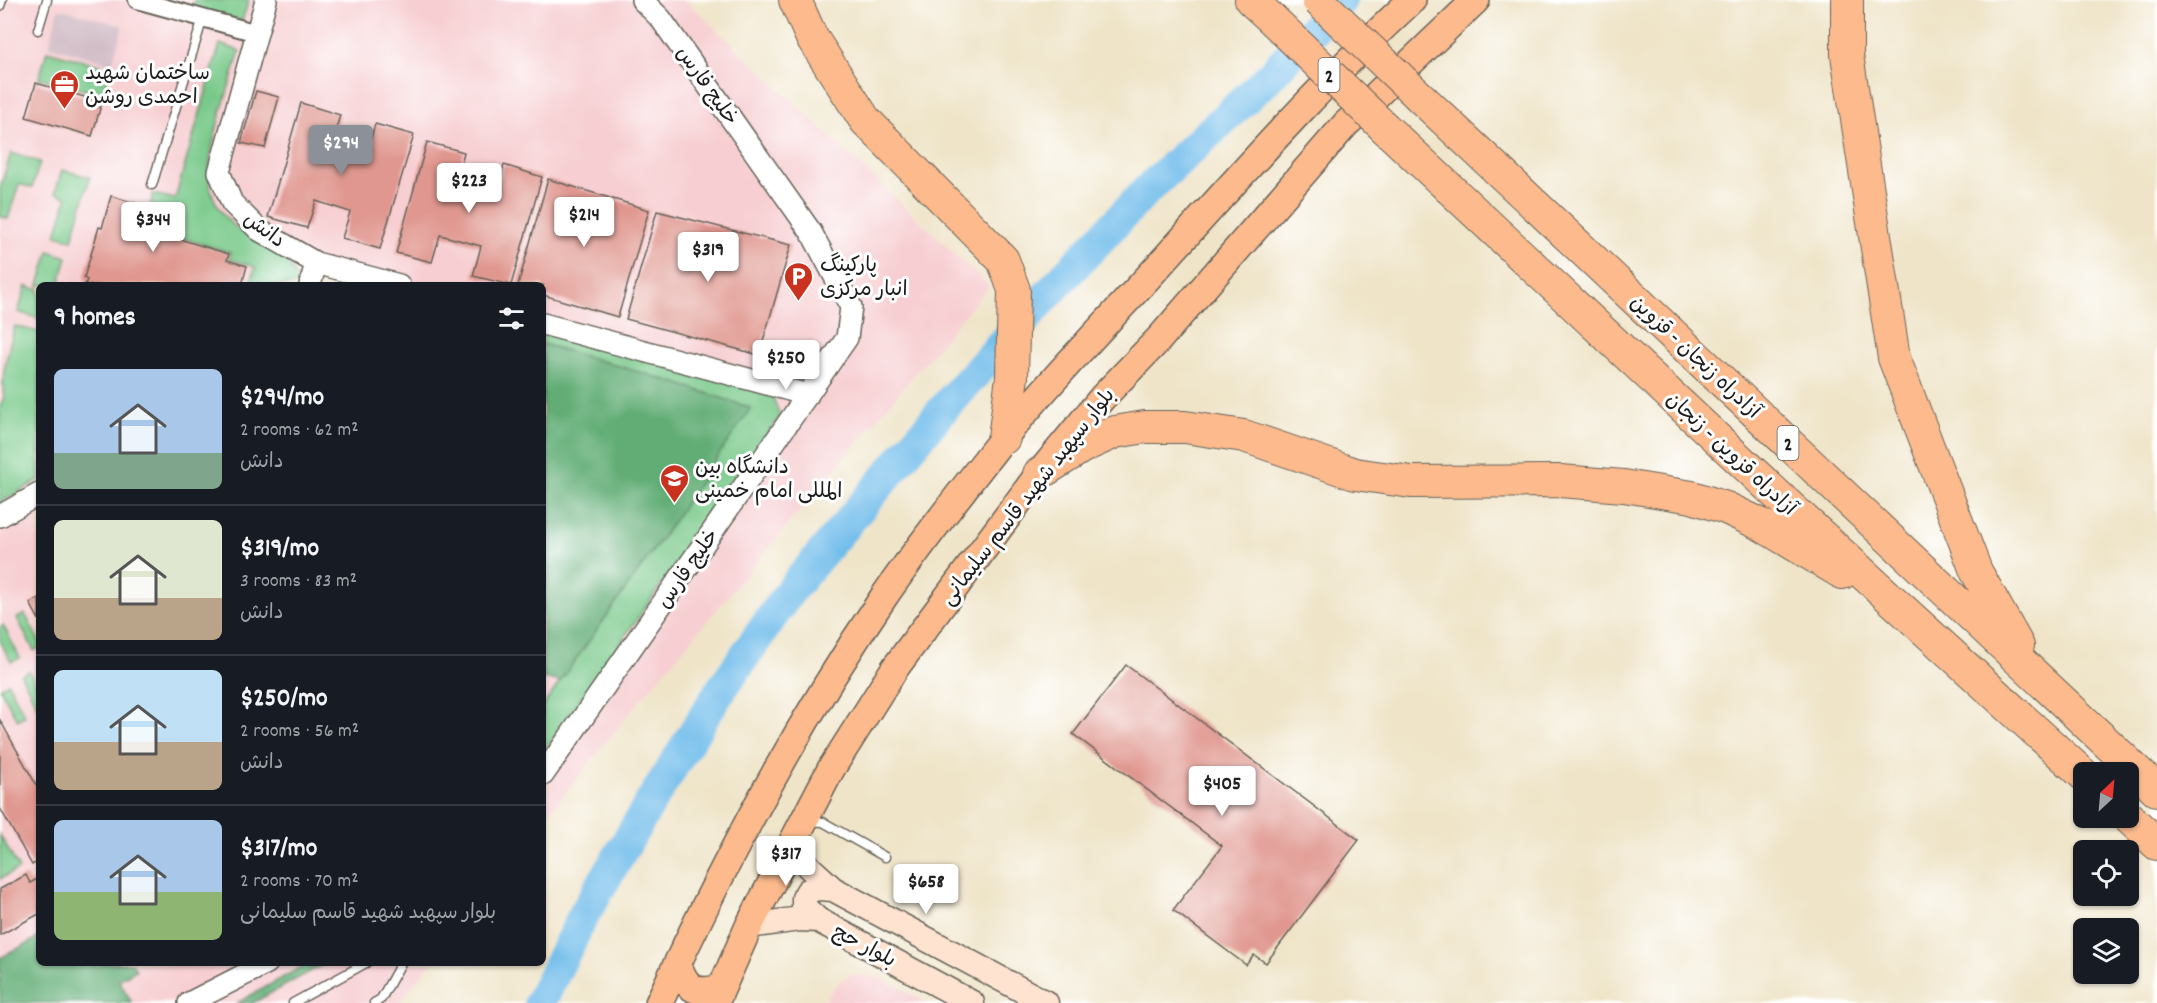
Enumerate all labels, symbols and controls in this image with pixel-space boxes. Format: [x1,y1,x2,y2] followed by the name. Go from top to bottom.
[667,41,744,133] street label: خلیج فارس
[1318,58,1340,92] road number: 2
[85,60,210,114] place label: ساختمان شهید احمدی روشن
[48,68,80,110] office icon: ساختمان شهید احمدی روشن
[305,125,377,176] pin: $294
[323,130,359,158] text: $294
[433,163,505,214] pin: $223
[451,168,487,196] text: $223
[548,197,620,248] pin: $214
[117,202,189,253] pin: $344
[568,202,600,230] text: $214
[236,206,290,257] street label: دانش
[135,207,171,235] text: $344
[672,232,744,283] pin: $319
[692,237,724,265] text: $319
[820,252,908,306] place label: پارکینگ انبار مرکزی
[783,260,815,302] parking icon: پارکینگ انبار مرکزی
[1622,289,1767,428] street label: آزادراه زنجان - قزوین
[54,300,136,337] text: 9 homes
[495,302,528,335] icon: filters
[750,340,822,391] pin: $250
[766,345,806,373] text: $250
[240,380,324,417] text: $294/mo
[935,383,1124,613] street label: بلوار سپهبد شهید قاسم سلیمانی
[1658,386,1803,525] street label: آزادراه قزوین - زنجان
[102,393,174,465] icon: home
[240,417,359,445] text: 2 rooms · 62 m²
[1778,426,1798,460] road number: 2
[240,449,283,477] text: دانش
[695,454,842,508] place label: دانشگاه بین المللی امام خمینی
[658,462,690,504] school or university icon: دانشگاه بین المللی امام خمینی
[651,524,728,616] street label: خلیج فارس
[240,531,319,568] text: $319/mo
[102,544,174,616] icon: home
[240,568,357,596] text: 3 rooms · 83 m²
[240,600,283,628] text: دانش
[240,681,328,718] text: $250/mo
[102,694,174,766] icon: home
[240,718,359,746] text: 2 rooms · 56 m²
[240,750,283,778] text: دانش
[2073,762,2139,828] north arrow
[2073,762,2139,984] map controls
[1186,766,1258,817] pin: $405
[1203,771,1241,799] text: $405
[240,831,317,868] text: $317/mo
[750,836,822,887] pin: $317
[2073,840,2139,906] button: locate
[770,841,802,869] text: $317
[102,844,174,916] icon: home
[890,864,962,915] pin: $658
[240,868,359,896] text: 2 rooms · 70 m²
[907,869,945,897] text: $658
[240,900,496,928] text: بلوار سپهبد شهید قاسم سلیمانی
[2073,918,2139,984] button: layers
[827,919,901,977] street label: بلوار حج

